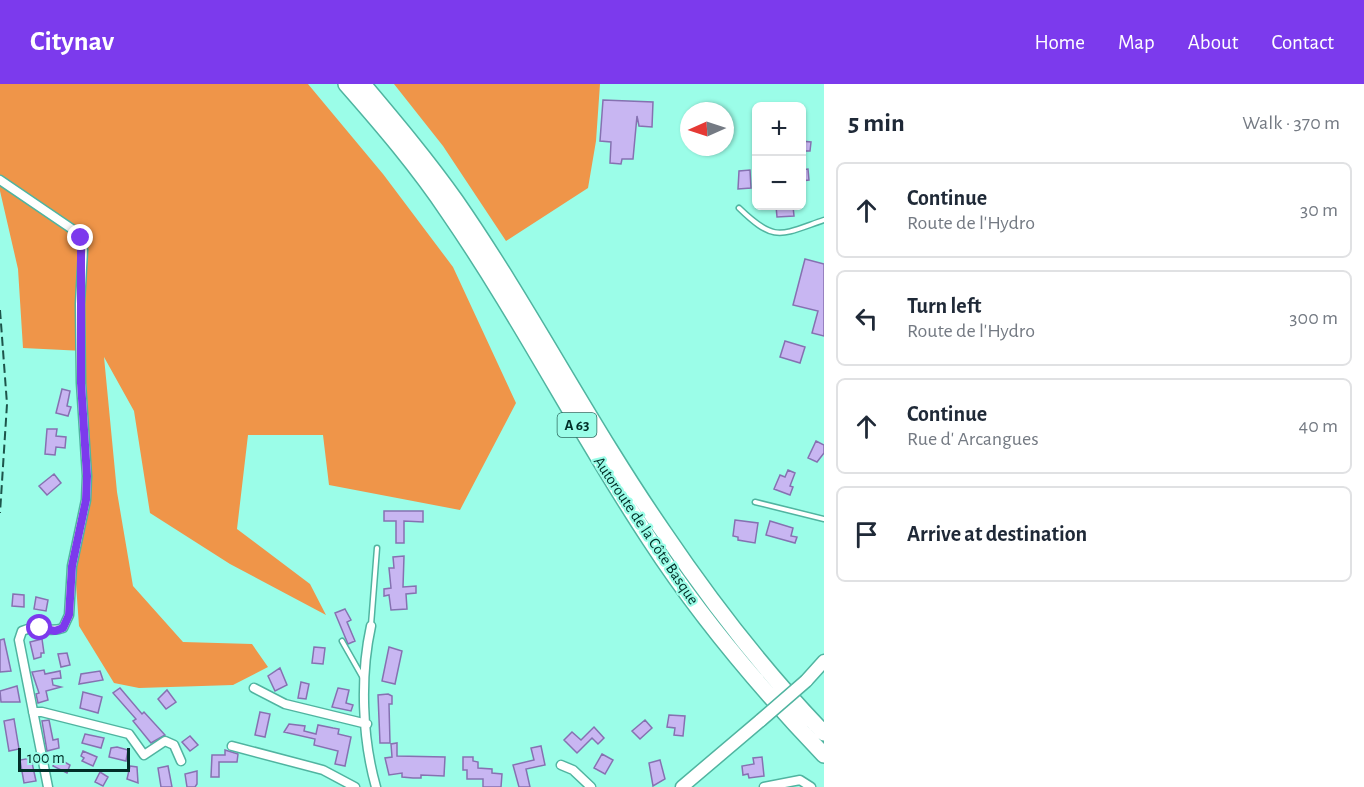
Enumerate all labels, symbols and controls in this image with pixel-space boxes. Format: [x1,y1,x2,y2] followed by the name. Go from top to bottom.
[30,28,114,56] text: Citynav
[1034,32,1085,53] text: Home
[1118,32,1155,53] text: Map
[1188,32,1238,53] text: About
[1271,32,1334,53] text: Contact
[680,102,734,156] north arrow
[752,102,806,210] map controls
[752,102,806,156] button: +
[848,110,905,136] text: 5 min
[1242,113,1340,133] text: Walk · 370 m
[752,156,806,210] button: −
[907,187,987,209] text: Continue
[850,194,883,227] icon: ahead
[1300,200,1338,220] text: 30 m
[907,213,1035,233] text: Route de l'Hydro
[67,224,93,250] route end
[907,295,981,317] text: Turn left
[850,302,883,335] icon: left
[1289,308,1338,328] text: 300 m
[907,321,1035,341] text: Route de l'Hydro
[907,403,987,425] text: Continue
[850,410,883,443] icon: ahead
[558,413,596,437] road number: A 63
[1299,416,1338,436] text: 40 m
[907,429,1039,449] text: Rue d' Arcangues
[591,454,702,607] street label: Autoroute de la Côte Basque
[850,518,883,551] icon: arrive
[907,523,1087,545] text: Arrive at destination
[26,614,52,640] route start
[18,745,130,772] scale bar
[27,750,65,766] text: 100 m

